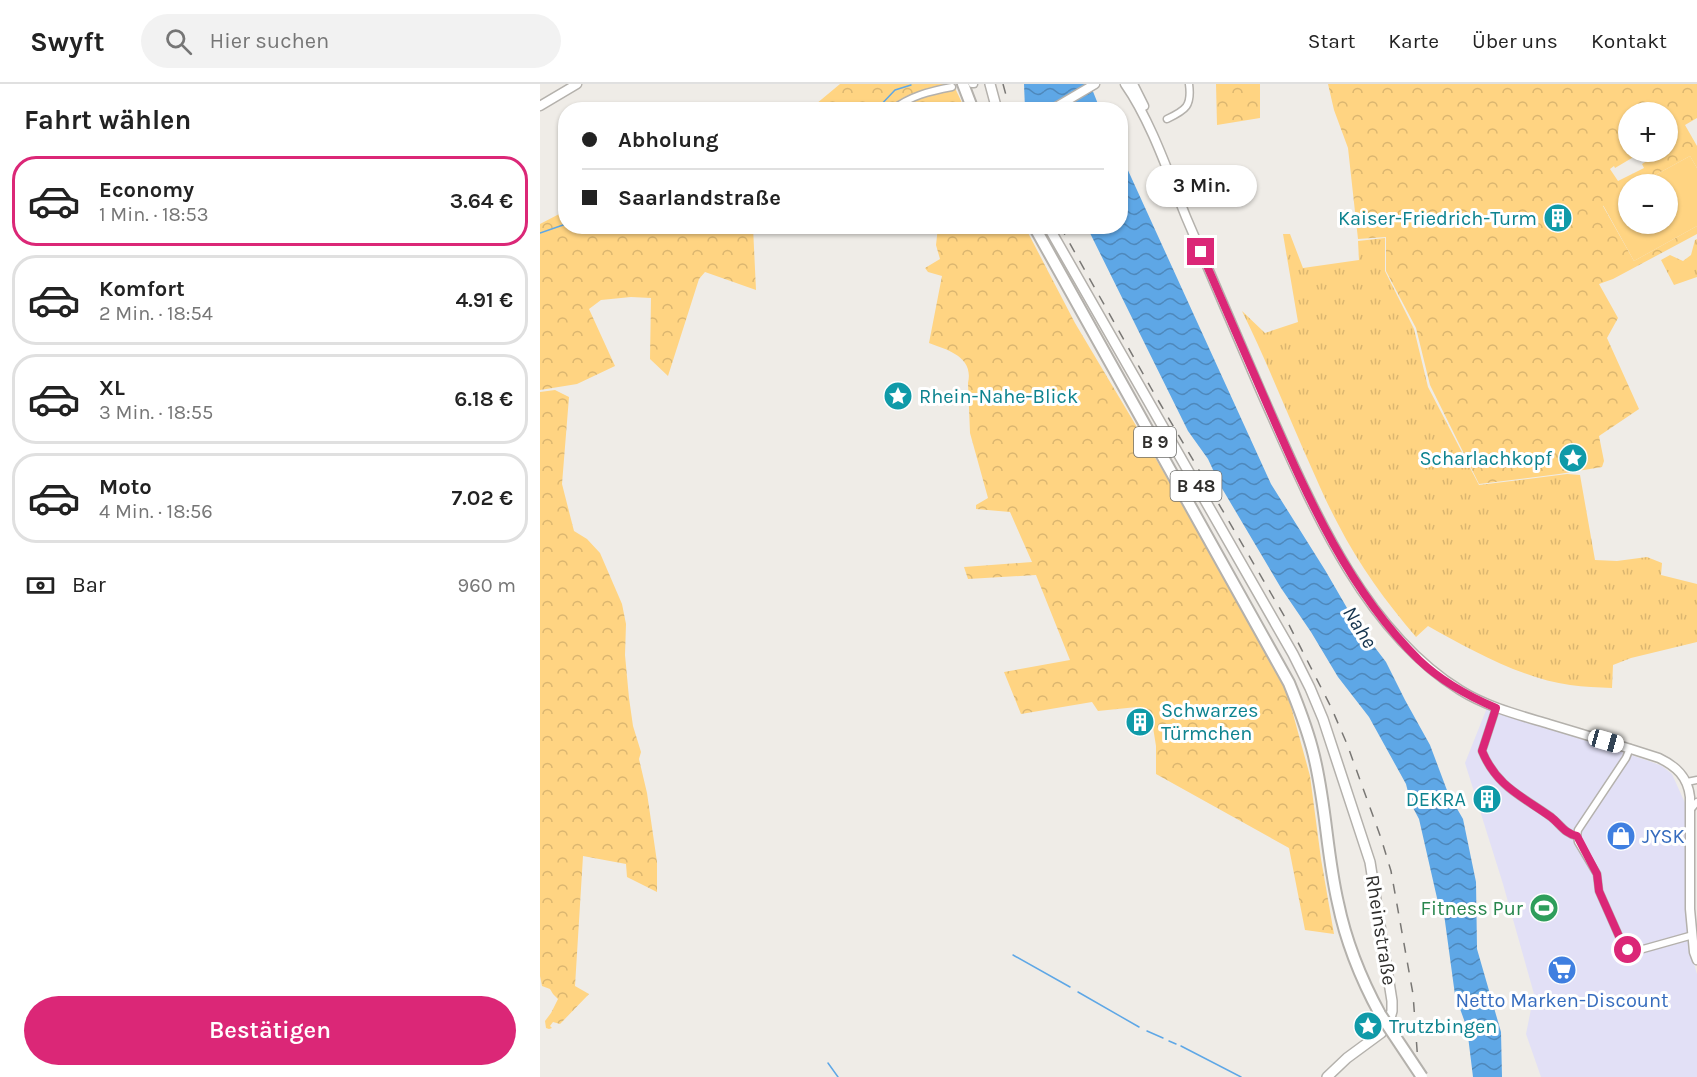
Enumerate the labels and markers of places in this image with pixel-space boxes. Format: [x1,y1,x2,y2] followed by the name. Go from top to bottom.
[1542,202,1574,234] building icon: Kaiser-Friedrich-Turm
[1338,207,1537,230] place label: Kaiser-Friedrich-Turm
[882,380,914,412] place icon: Rhein-Nahe-Blick
[919,385,1078,408] place label: Rhein-Nahe-Blick
[1557,442,1589,474] place icon: Scharlachkopf
[1420,447,1552,470] place label: Scharlachkopf
[1161,699,1258,745] place label: Schwarzes Türmchen
[1124,706,1156,738] building icon: Schwarzes Türmchen
[1471,783,1503,815] building icon: DEKRA
[1406,788,1466,811] place label: DEKRA
[1605,820,1637,852] shop icon: JYSK
[1642,825,1685,848] place label: JYSK
[1528,892,1560,924] sports icon: Fitness Pur
[1421,897,1524,920] place label: Fitness Pur
[1546,954,1578,986] supermarket icon: Netto Marken-Discount
[1455,989,1669,1012] place label: Netto Marken-Discount
[1352,1010,1384,1042] place icon: Trutzbingen
[1389,1015,1497,1038] place label: Trutzbingen

